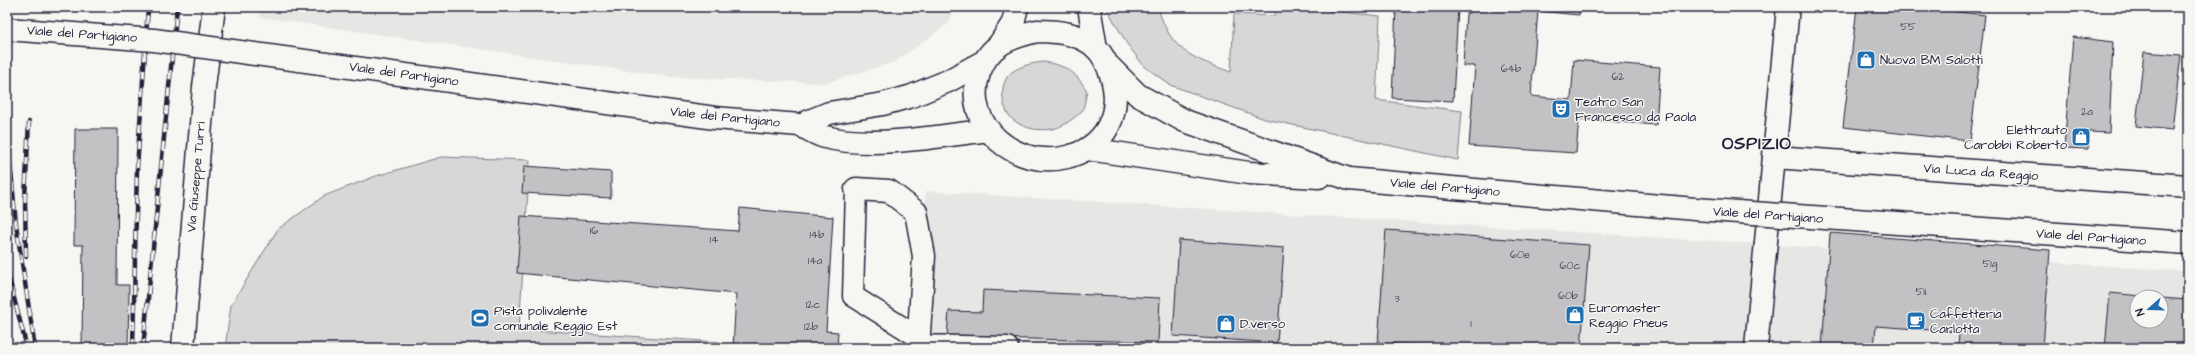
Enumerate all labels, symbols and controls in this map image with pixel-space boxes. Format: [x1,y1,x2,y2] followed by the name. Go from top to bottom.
[1900,19,1916,34] house number: 55
[26,21,138,48] street label: Viale del Partigiano
[1855,49,1877,71] shop icon: Nuova BM Salotti
[1880,51,1983,69] place label: Nuova BM Salotti
[348,57,461,92] street label: Viale del Partigiano
[1501,61,1521,76] house number: 64b
[1611,69,1625,84] house number: 62
[1575,93,1697,126] place label: Teatro San Francesco da Paola
[1550,98,1572,120] theatre icon: Teatro San Francesco da Paola
[669,102,781,133] street label: Viale del Partigiano
[2081,104,2093,119] house number: 2a
[182,121,210,233] street label: Via Giuseppe Turri
[1964,121,2068,154] place label: Elettrauto Carobbi Roberto
[2070,126,2092,148] shop icon: Elettrauto Carobbi Roberto
[1722,132,1792,156] district label: OSPIZIO
[1923,159,2040,186] street label: Via Luca da Reggio
[1389,173,1501,202] street label: Viale del Partigiano
[1712,202,1824,229] street label: Viale del Partigiano
[590,223,598,238] house number: 16
[2035,224,2147,251] street label: Viale del Partigiano
[809,227,825,242] house number: 14b
[710,232,719,247] house number: 14
[1510,247,1530,262] house number: 60e
[808,253,823,268] house number: 14a
[1983,256,1998,272] house number: 51g
[1560,258,1580,273] house number: 60c
[1916,284,1927,299] house number: 51i
[1558,288,1578,303] house number: 60b
[2129,289,2169,329] north arrow
[1394,291,1400,306] house number: 3
[806,297,820,312] house number: 12c
[1589,299,1669,333] place label: Euromaster Reggio Pneus
[494,302,618,336] place label: Pista polivalente comunale Reggio Est
[1564,304,1586,326] shop icon: Euromaster Reggio Pneus
[1930,305,2002,338] place label: Caffetteria Carlotta
[2132,306,2148,318] text: N
[469,307,491,329] sports icon: Pista polivalente comunale Reggio Est
[1905,310,1927,332] cafe icon: Caffetteria Carlotta
[1215,313,1237,335] shop icon: D.verso
[1240,315,1286,333] place label: D.verso
[1470,316,1472,331] house number: 1
[804,319,818,334] house number: 12b

